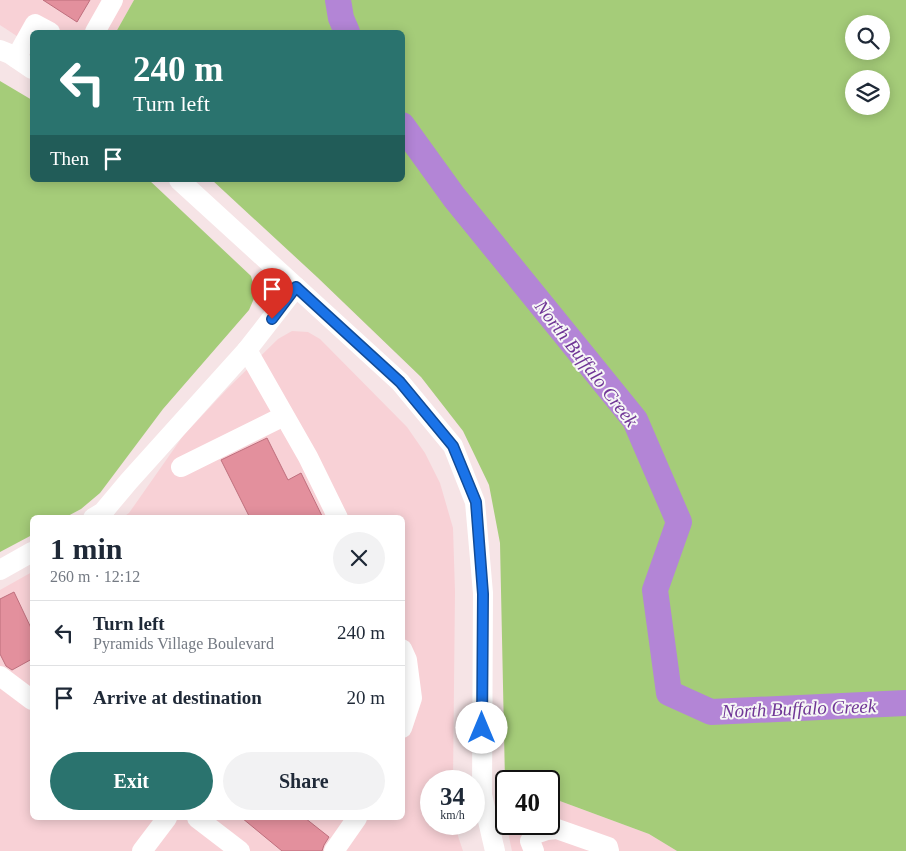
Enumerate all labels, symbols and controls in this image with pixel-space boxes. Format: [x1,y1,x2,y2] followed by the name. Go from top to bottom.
[845,15,890,115] map controls
[845,15,890,60] button: search
[50,50,115,115] icon: left
[133,50,223,89] text: 240 m
[845,70,890,115] button: layers
[133,91,210,116] text: Turn left
[99,145,127,173] icon: arrive
[50,148,89,169] text: Then
[251,268,293,319] pin
[258,275,286,303] icon: arrive
[530,295,643,431] water label: North Buffalo Creek
[50,532,123,565] text: 1 min
[333,532,385,584] button: close
[50,568,140,585] text: 260 m · 12:12
[93,613,165,634] text: Turn left
[50,619,78,647] icon: left
[337,622,385,643] text: 240 m
[93,635,274,652] text: Pyramids Village Boulevard
[50,684,78,712] icon: arrive
[93,687,262,708] text: Arrive at destination
[346,687,385,708] text: 20 m
[720,695,877,722] water label: North Buffalo Creek
[455,701,507,753] position arrow
[50,752,213,810] button: Exit
[223,752,385,810] button: Share
[495,770,560,835] speed limit sign: 40
[440,783,465,810] text: 34
[440,808,465,822] text: km/h

